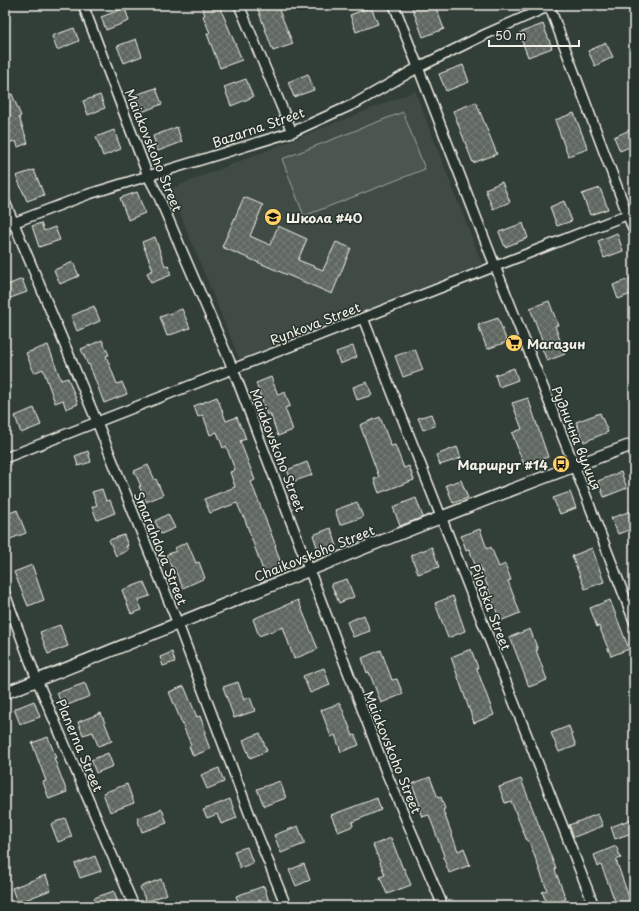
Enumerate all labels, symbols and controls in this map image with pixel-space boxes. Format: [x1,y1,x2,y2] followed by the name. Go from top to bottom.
[489,22,579,48] scale bar
[495,26,526,44] text: 50 m
[121,86,187,214] street label: Maiakovskoho Street
[209,102,307,152] street label: Bazarna Street
[263,207,283,227] school or university icon: Школа #40
[286,208,363,227] place label: Школа #40
[267,297,363,349] street label: Rynkova Street
[504,333,524,353] supermarket icon: Магазин
[527,334,585,353] place label: Магазин
[547,383,607,493] street label: Руднична вулиця
[246,386,310,514] street label: Maiakovskoho Street
[551,454,571,474] bus stop icon: Маршрут #14
[458,455,548,474] place label: Маршрут #14
[129,488,193,608] street label: Smarahdova Street
[251,520,377,586] street label: Chaikovskoho Street
[466,561,516,653] street label: Pilotska Street
[360,688,426,816] street label: Maiakovskoho Street
[52,696,108,794] street label: Planerna Street

